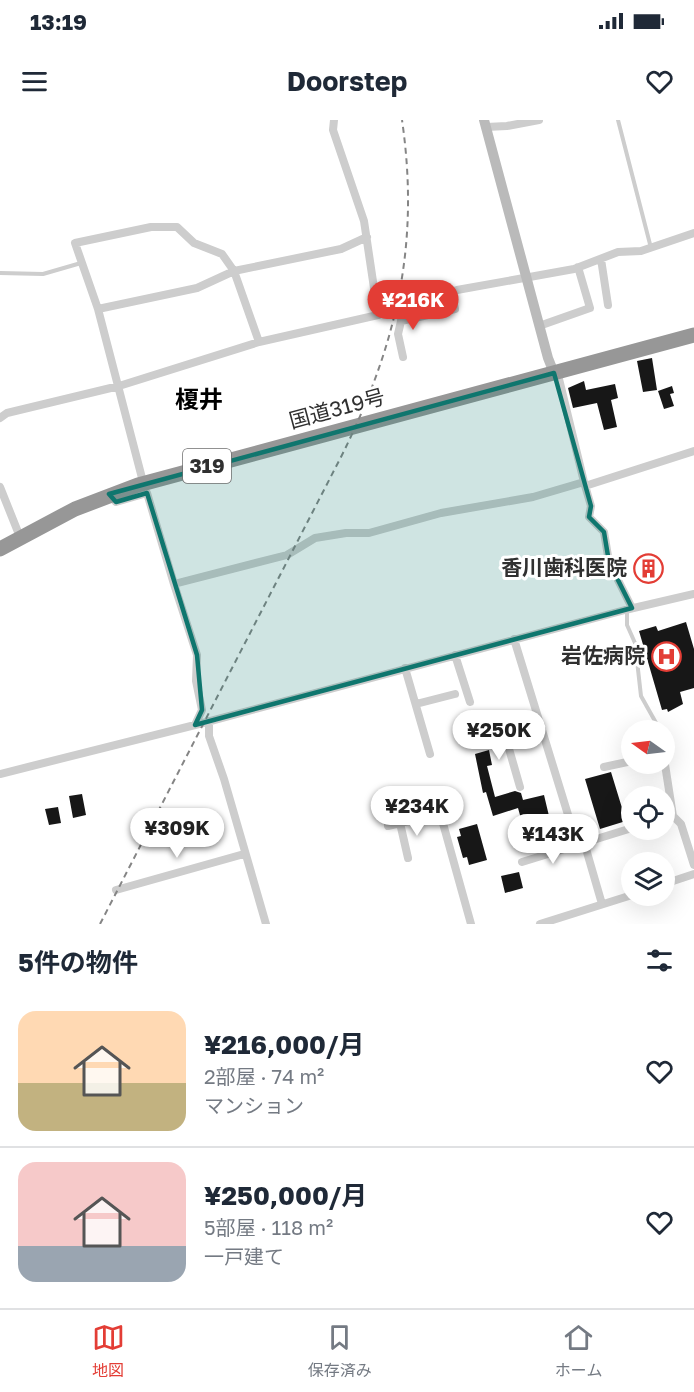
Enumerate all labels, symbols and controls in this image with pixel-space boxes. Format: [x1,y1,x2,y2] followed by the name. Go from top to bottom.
[30,8,87,35] text: 13:19
[18,65,51,98] icon: menu
[287,65,407,97] text: Doorstep
[643,65,676,98] icon: heart
[371,280,455,331] pin: ¥216K
[382,287,444,311] text: ¥216K
[286,383,388,433] street label: 国道319号
[175,384,223,413] district label: 榎井
[183,449,231,483] road number: 319
[632,552,664,584] building icon: 香川歯科医院
[501,554,627,580] place label: 香川歯科医院
[650,640,682,672] hospital icon: 岩佐病院
[561,642,645,668] place label: 岩佐病院
[457,710,541,761] pin: ¥250K
[466,717,532,741] text: ¥250K
[621,720,675,774] north arrow
[621,720,675,906] map controls
[375,786,459,837] pin: ¥234K
[621,786,675,840] button: locate
[385,793,449,817] text: ¥234K
[135,808,219,859] pin: ¥309K
[511,814,595,865] pin: ¥143K
[144,815,210,839] text: ¥309K
[522,821,584,845] text: ¥143K
[621,852,675,906] button: layers
[643,944,676,977] icon: filters
[18,947,138,978] text: 5件の物件
[204,1029,364,1060] text: ¥216,000/月
[66,1035,138,1107] icon: home
[643,1055,676,1088] icon: heart
[204,1064,324,1088] text: 2部屋 · 74 m²
[204,1093,304,1117] text: マンション
[204,1180,367,1211] text: ¥250,000/月
[66,1186,138,1258] icon: home
[643,1206,676,1239] icon: heart
[204,1215,333,1239] text: 5部屋 · 118 m²
[204,1244,284,1268] text: 一戸建て
[92,1321,125,1381] tab: 地図
[308,1321,372,1381] tab: 保存済み
[555,1321,602,1381] tab: ホーム

